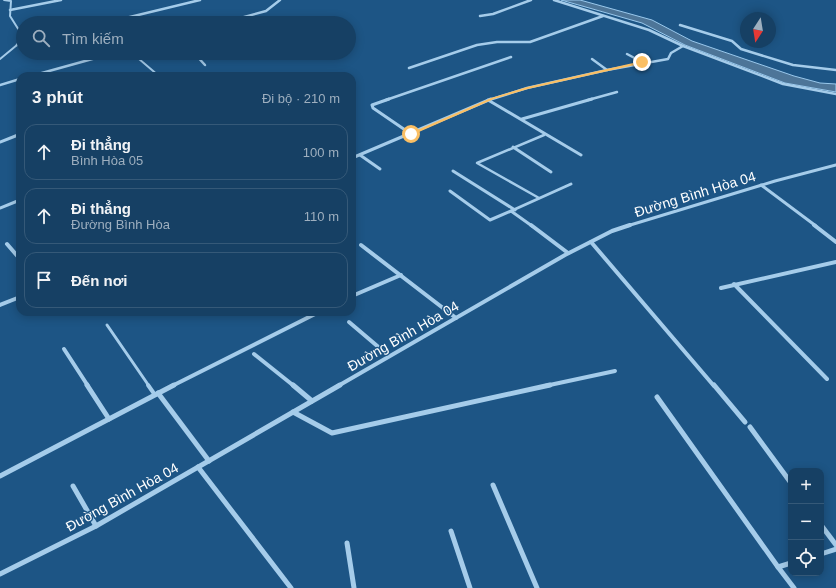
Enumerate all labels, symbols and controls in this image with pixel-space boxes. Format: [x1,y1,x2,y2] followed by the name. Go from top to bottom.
[740,12,776,48] north arrow
[16,16,356,60] search box
[30,27,52,49] icon: search
[62,30,124,47] text: Tìm kiếm
[633,53,651,71] route end
[32,88,83,107] text: 3 phút
[262,91,340,106] text: Đi bộ · 210 m
[402,125,420,143] route start
[71,136,131,153] text: Đi thẳng
[33,141,55,163] icon: ahead
[303,145,339,160] text: 100 m
[71,153,143,168] text: Bình Hòa 05
[632,168,758,220] street label: Đường Bình Hòa 04
[71,200,131,217] text: Đi thẳng
[33,205,55,227] icon: ahead
[304,209,339,224] text: 110 m
[71,217,170,232] text: Đường Bình Hòa
[33,269,55,291] icon: arrive
[71,272,128,289] text: Đến nơi
[344,297,462,374] street label: Đường Bình Hòa 04
[63,459,181,535] street label: Đường Bình Hòa 04
[788,468,824,576] map controls
[788,468,824,504] button: +
[788,504,824,540] button: −
[788,540,824,576] button: locate

